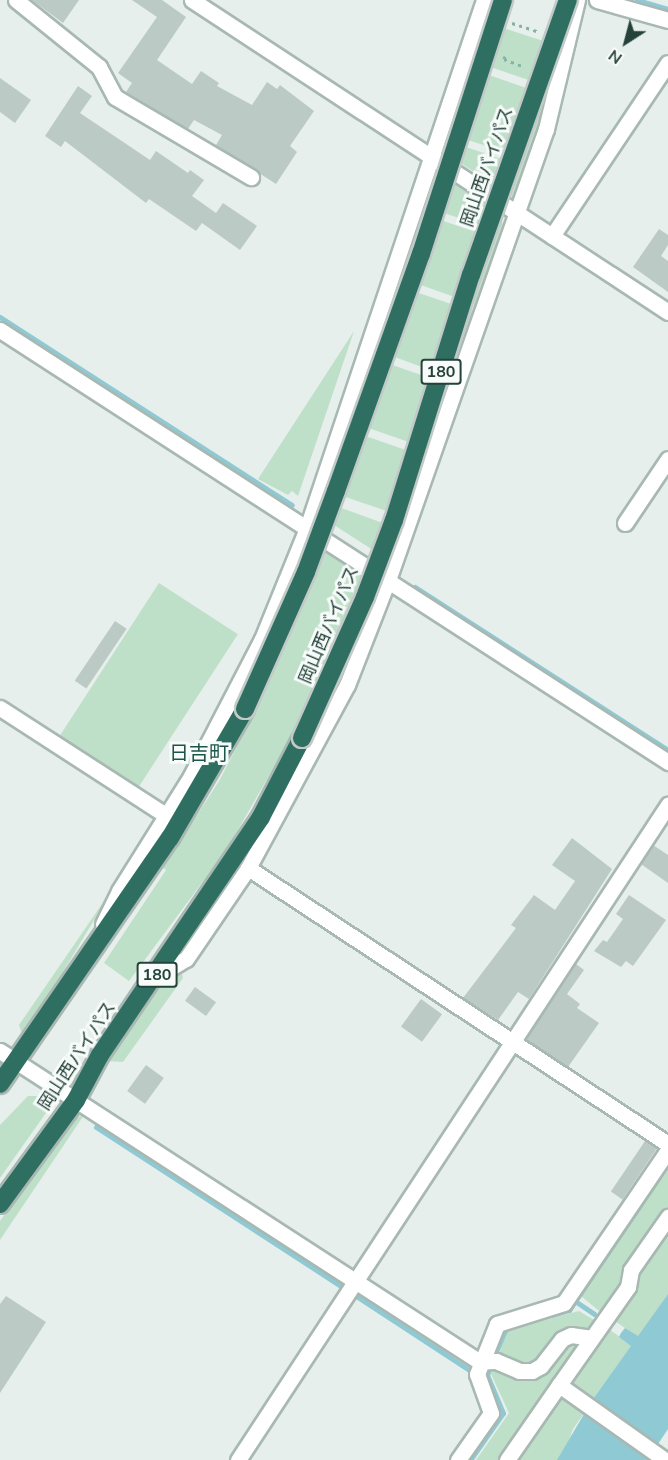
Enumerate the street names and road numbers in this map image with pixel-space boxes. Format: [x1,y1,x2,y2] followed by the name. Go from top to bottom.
[456,104,518,230] street label: 岡山西バイパス
[420,359,462,385] road number: 180
[294,563,364,687] street label: 岡山西バイパス
[136,962,178,988] road number: 180
[34,997,120,1115] street label: 岡山西バイパス

